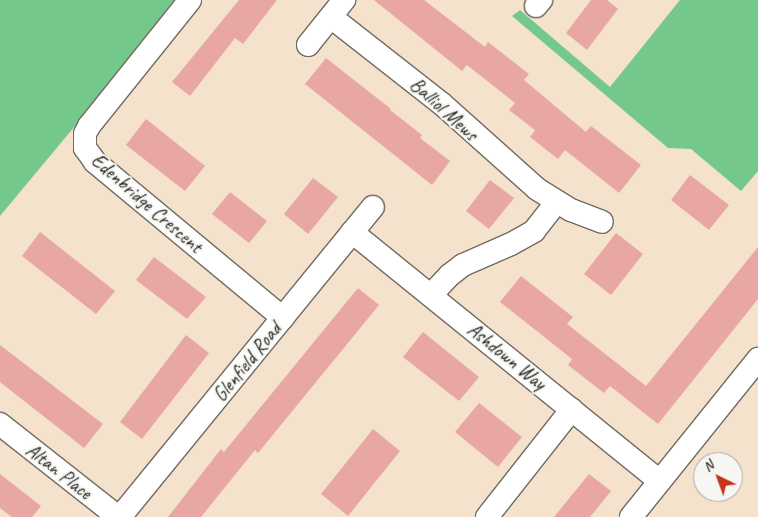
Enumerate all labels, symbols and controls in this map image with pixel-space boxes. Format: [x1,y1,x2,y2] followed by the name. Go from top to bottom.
[405,72,483,146] street label: Balliol Mews
[87,148,207,258] street label: Edenbridge Crescent
[463,317,551,395] street label: Ashdown Way
[208,318,286,406] street label: Glenfield Road
[21,438,97,504] street label: Altan Place
[693,452,743,502] north arrow
[699,457,717,475] text: N

